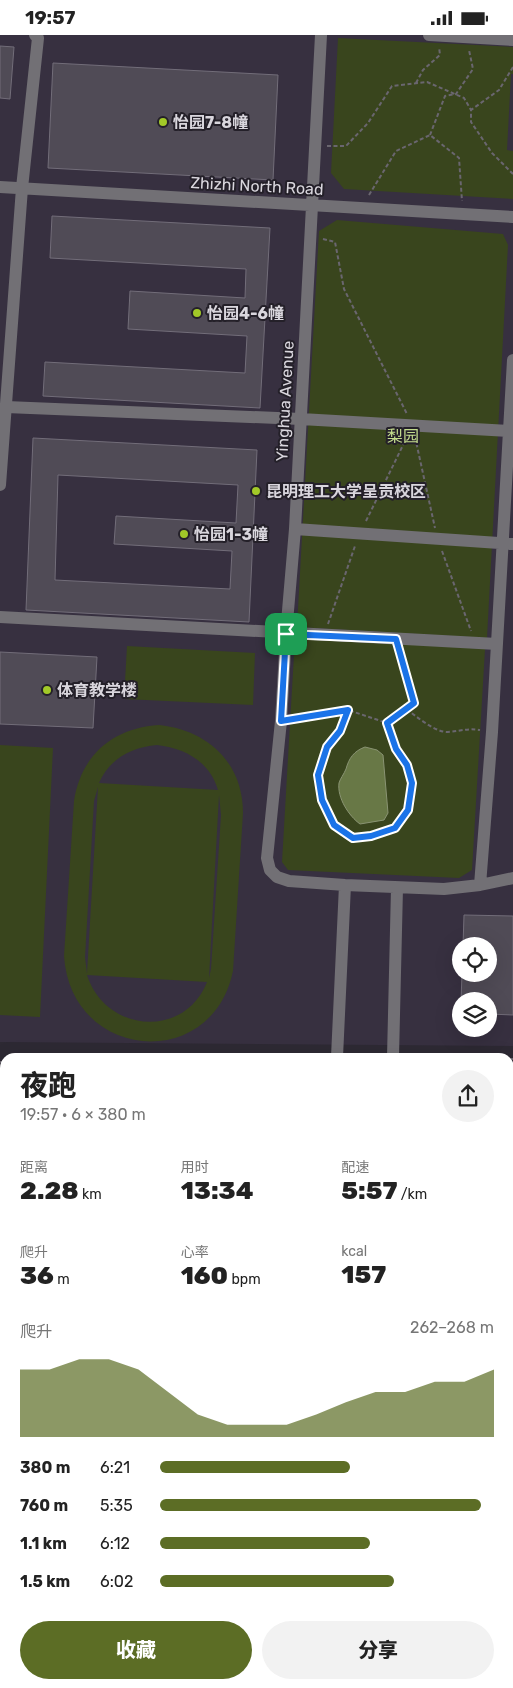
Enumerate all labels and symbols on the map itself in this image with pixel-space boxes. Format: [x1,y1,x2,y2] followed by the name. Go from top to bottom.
[173,113,248,132] place label: 怡园7-8幢
[157,116,169,128] marker: 怡园7-8幢
[190,173,324,199] street label: Zhizhi North Road
[207,304,284,323] place label: 怡园4-6幢
[191,307,203,319] marker: 怡园4-6幢
[272,340,298,462] street label: Yinghua Avenue
[387,427,419,446] park label: 梨园
[266,482,426,501] place label: 昆明理工大学呈贡校区
[250,485,262,497] marker: 昆明理工大学呈贡校区
[194,525,268,544] place label: 怡园1-3幢
[178,528,190,540] marker: 怡园1-3幢
[265,613,307,655] pin
[57,681,137,700] place label: 体育教学楼
[41,684,53,696] marker: 体育教学楼

